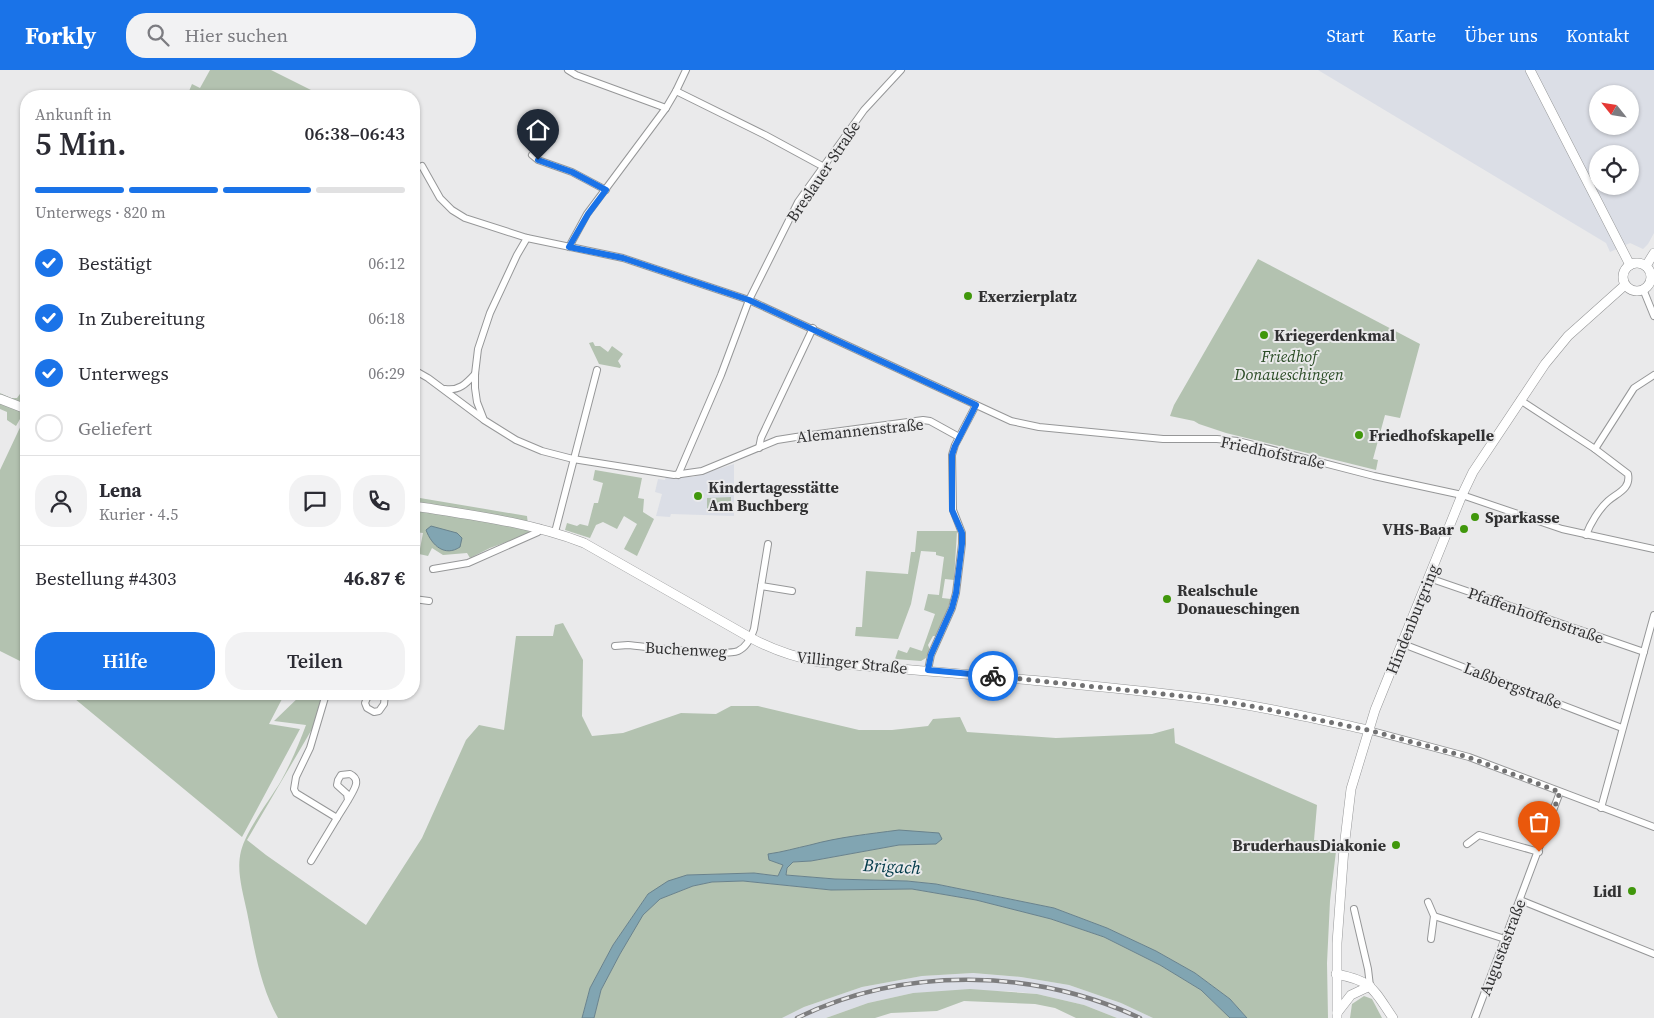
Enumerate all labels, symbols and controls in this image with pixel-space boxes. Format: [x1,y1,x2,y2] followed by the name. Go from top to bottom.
[126,13,476,58] search box
[25,19,96,52] text: Forkly
[144,21,172,49] icon: search
[184,22,288,48] text: Hier suchen
[1327,23,1364,48] text: Start
[1392,23,1436,48] text: Karte
[1464,23,1538,48] text: Über uns
[1566,23,1629,48] text: Kontakt
[1589,85,1639,135] north arrow
[1589,85,1639,195] map controls
[35,103,112,125] text: Ankunft in
[517,109,559,160] pin
[524,116,552,144] icon: home
[781,116,865,226] street label: Breslauer Straße
[305,120,405,146] text: 06:38–06:43
[35,122,127,166] text: 5 Min.
[1589,145,1639,195] button: locate
[35,201,166,223] text: Unterwegs · 820 m
[35,249,63,277] icon: check
[78,250,152,276] text: Bestätigt
[368,252,405,274] text: 06:12
[978,285,1077,307] place label: Exerzierplatz
[962,290,974,302] marker: Exerzierplatz
[35,304,63,332] icon: check
[78,305,205,331] text: In Zubereitung
[368,307,405,329] text: 06:18
[1274,324,1395,346] place label: Kriegerdenkmal
[1258,329,1270,341] marker: Kriegerdenkmal
[1233,345,1344,385] park label: Friedhof Donaueschingen
[35,359,63,387] icon: check
[78,360,169,386] text: Unterwegs
[368,362,405,384] text: 06:29
[795,412,925,448] street label: Alemannenstraße
[78,415,152,441] text: Geliefert
[1369,424,1494,446] place label: Friedhofskapelle
[1353,429,1365,441] marker: Friedhofskapelle
[1219,430,1327,474] street label: Friedhofstraße
[35,475,87,527] button: person
[289,475,341,527] button: chat
[353,475,405,527] button: phone
[708,476,839,516] place label: Kindertagesstätte Am Buchberg
[99,477,142,503] text: Lena
[692,490,704,502] marker: Kindertagesstätte Am Buchberg
[99,503,178,525] text: Kurier · 4.5
[1485,506,1560,528] place label: Sparkasse
[1469,511,1481,523] marker: Sparkasse
[1382,518,1455,540] place label: VHS-Baar
[1458,523,1470,535] marker: VHS-Baar
[1380,561,1444,677] street label: Hindenburgring
[35,565,177,591] text: Bestellung #4303
[344,565,405,591] text: 46.87 €
[1177,579,1300,619] place label: Realschule Donaueschingen
[1465,581,1607,649] street label: Pfaffenhoffenstraße
[1161,593,1173,605] marker: Realschule Donaueschingen
[35,632,215,690] button: Hilfe
[225,632,405,690] button: Teilen
[645,636,727,662] street label: Buchenweg
[795,645,909,679] street label: Villinger Straße
[968,651,1018,701] courier
[1461,656,1565,714] street label: Laßbergstraße
[979,662,1007,690] icon: bike
[1518,801,1560,852] pin
[1525,808,1553,836] icon: bag
[1232,834,1386,856] place label: BruderhausDiakonie
[1390,839,1402,851] marker: BruderhausDiakonie
[861,852,922,880] water label: Brigach
[1593,880,1622,902] place label: Lidl
[1626,885,1638,897] marker: Lidl
[1473,895,1531,999] street label: Augustastraße

